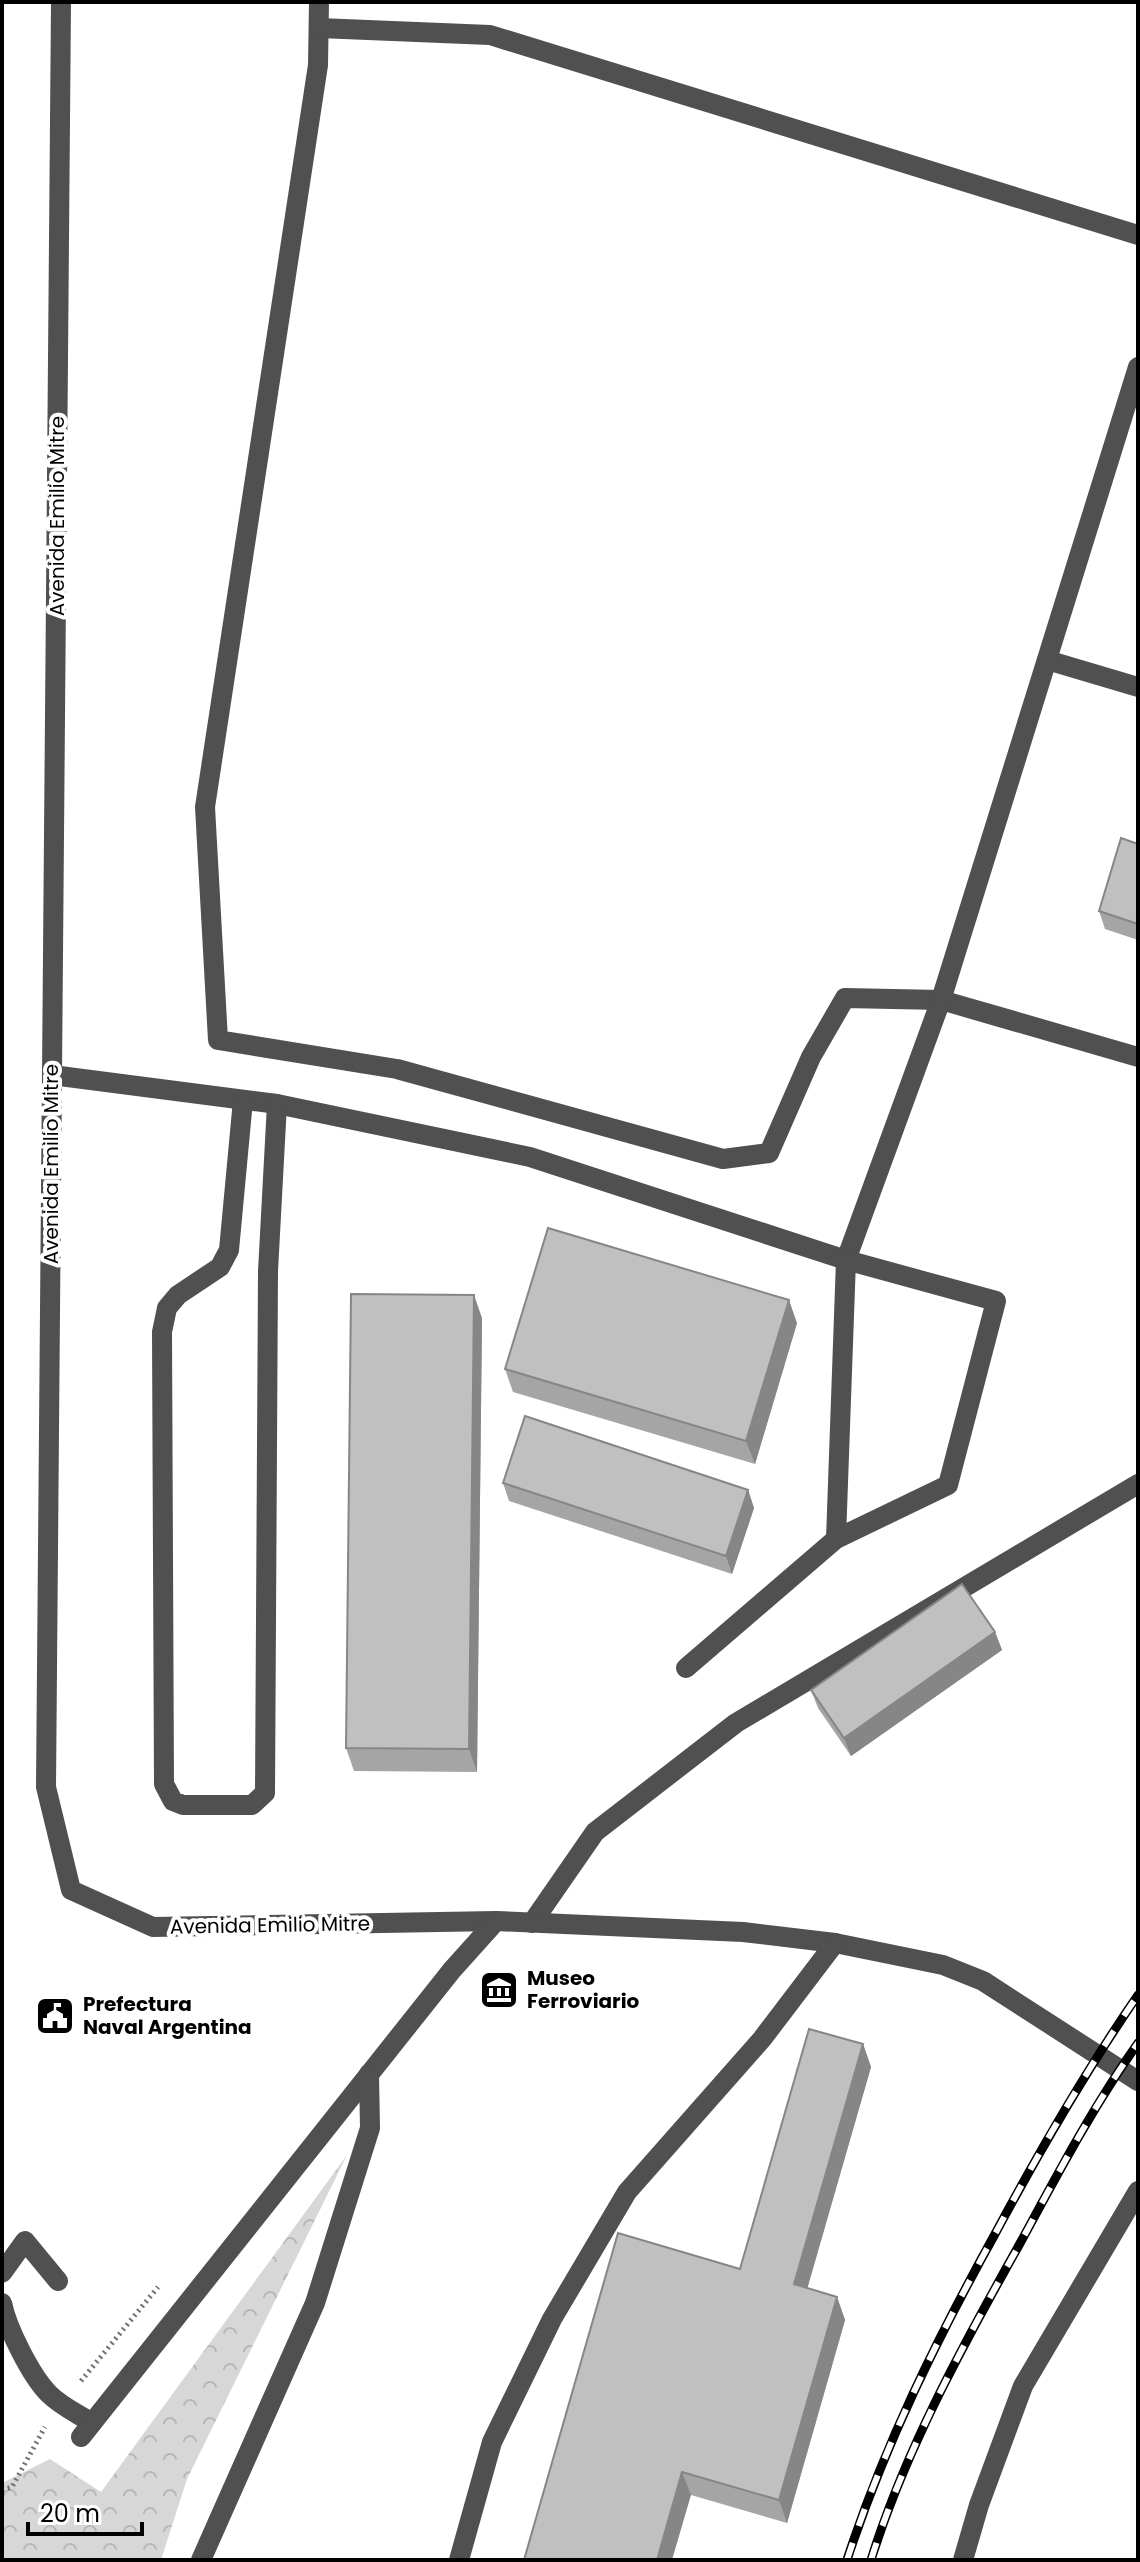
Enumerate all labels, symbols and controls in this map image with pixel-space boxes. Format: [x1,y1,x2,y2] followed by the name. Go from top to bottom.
[43,416,71,616] street label: Avenida Emilio Mitre
[37,1064,65,1264] street label: Avenida Emilio Mitre
[170,1909,370,1941] street label: Avenida Emilio Mitre
[527,1964,640,2015] place label: Museo Ferroviario
[478,1969,520,2011] museum icon: Museo Ferroviario
[83,1990,252,2041] place label: Prefectura Naval Argentina
[34,1995,76,2037] public building icon: Prefectura Naval Argentina
[28,2486,142,2536] scale bar
[40,2497,100,2530] text: 20 m

